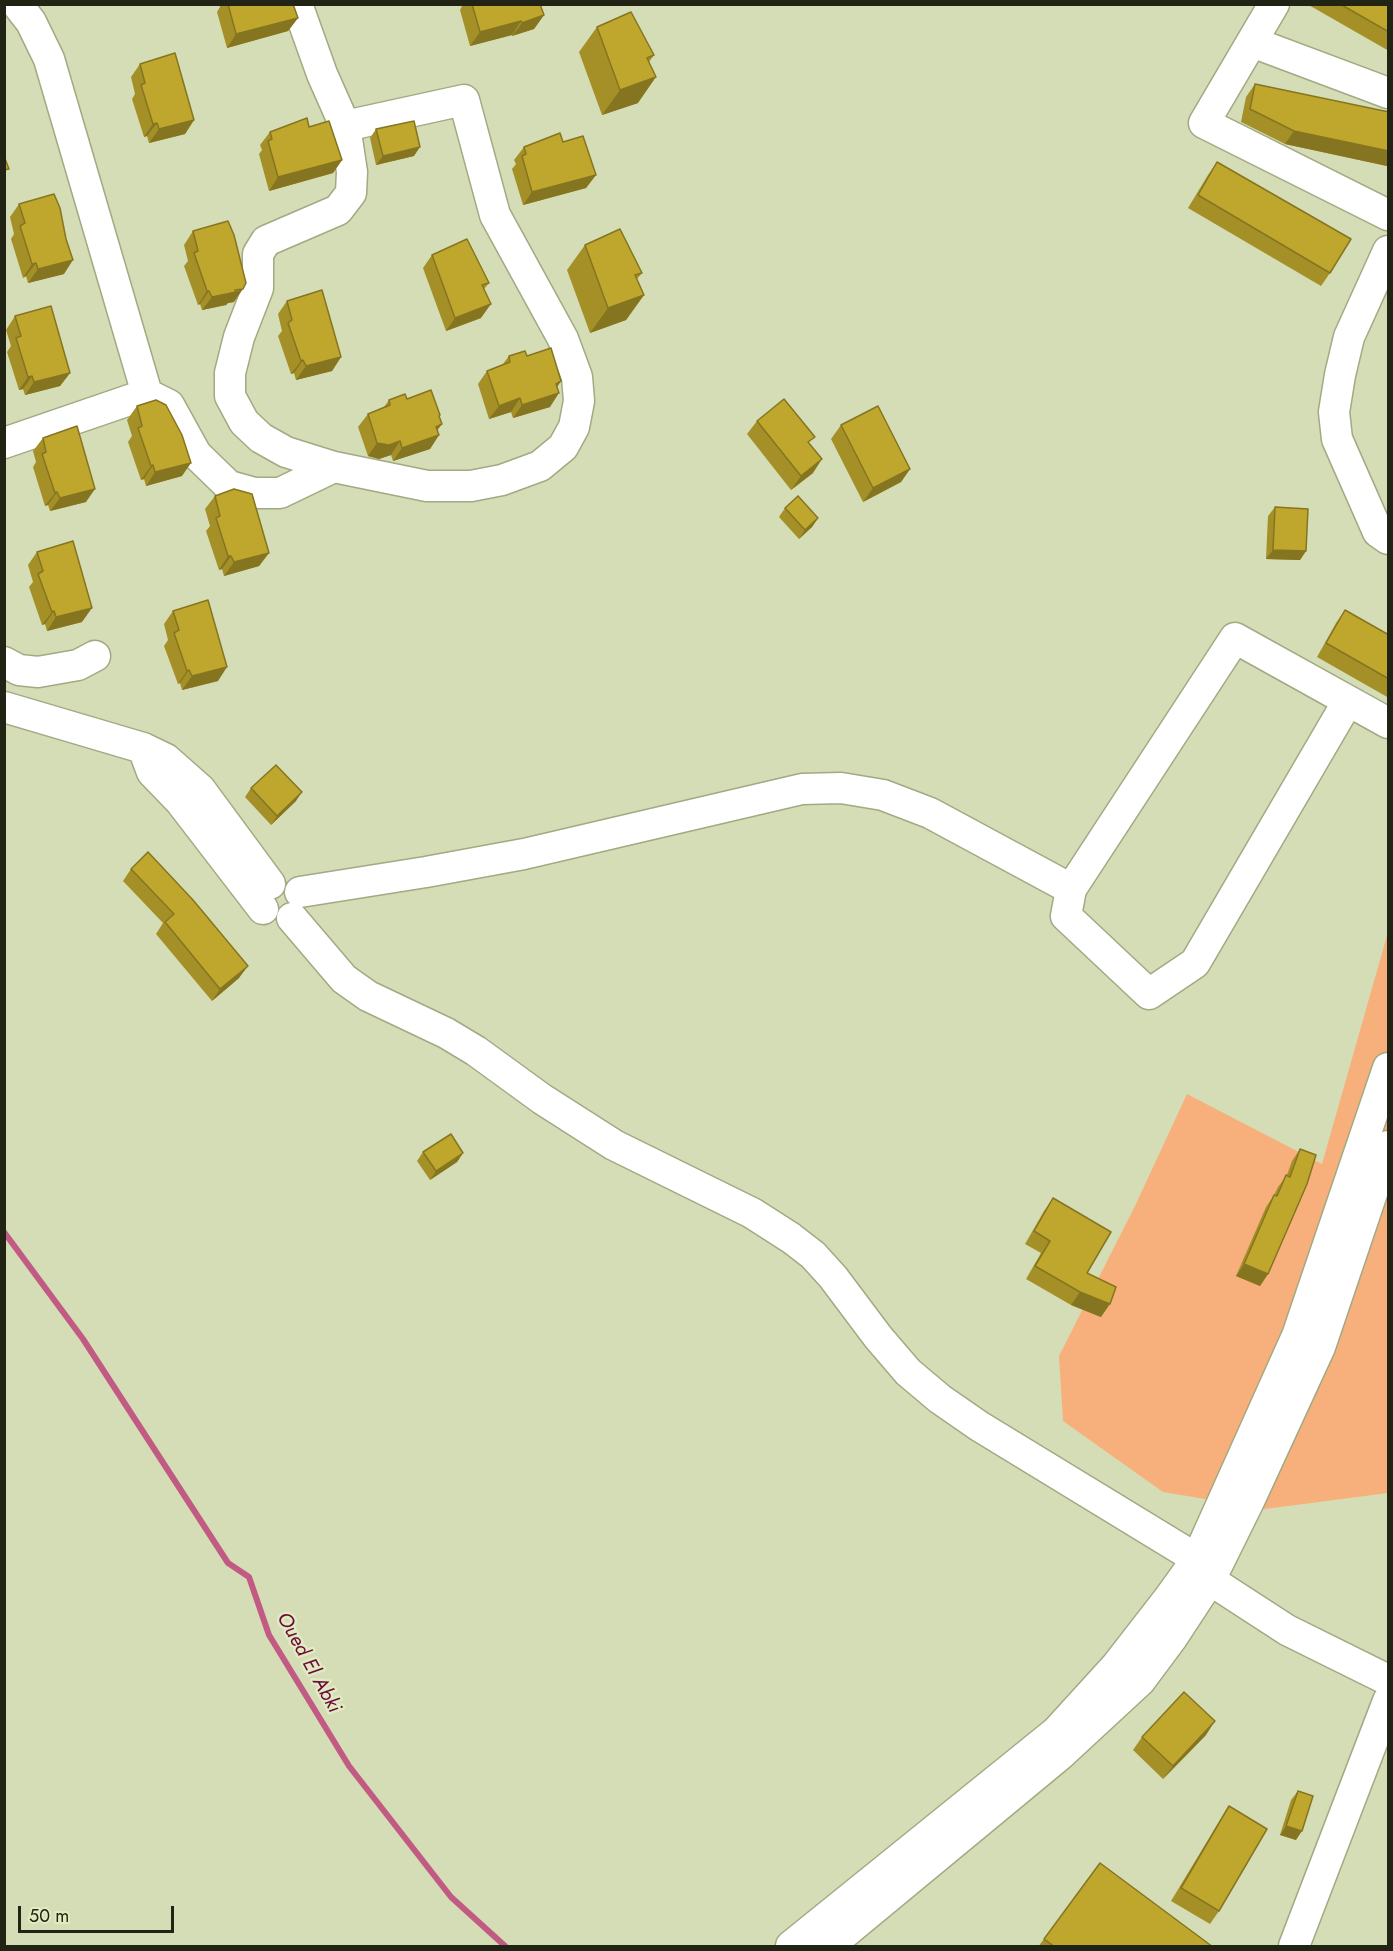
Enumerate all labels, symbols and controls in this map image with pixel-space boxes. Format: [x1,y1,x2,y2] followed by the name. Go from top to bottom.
[271,1609,345,1717] water label: Oued El Abki
[21,1894,177,1932] scale bar
[29,1903,69,1929] text: 50 m

